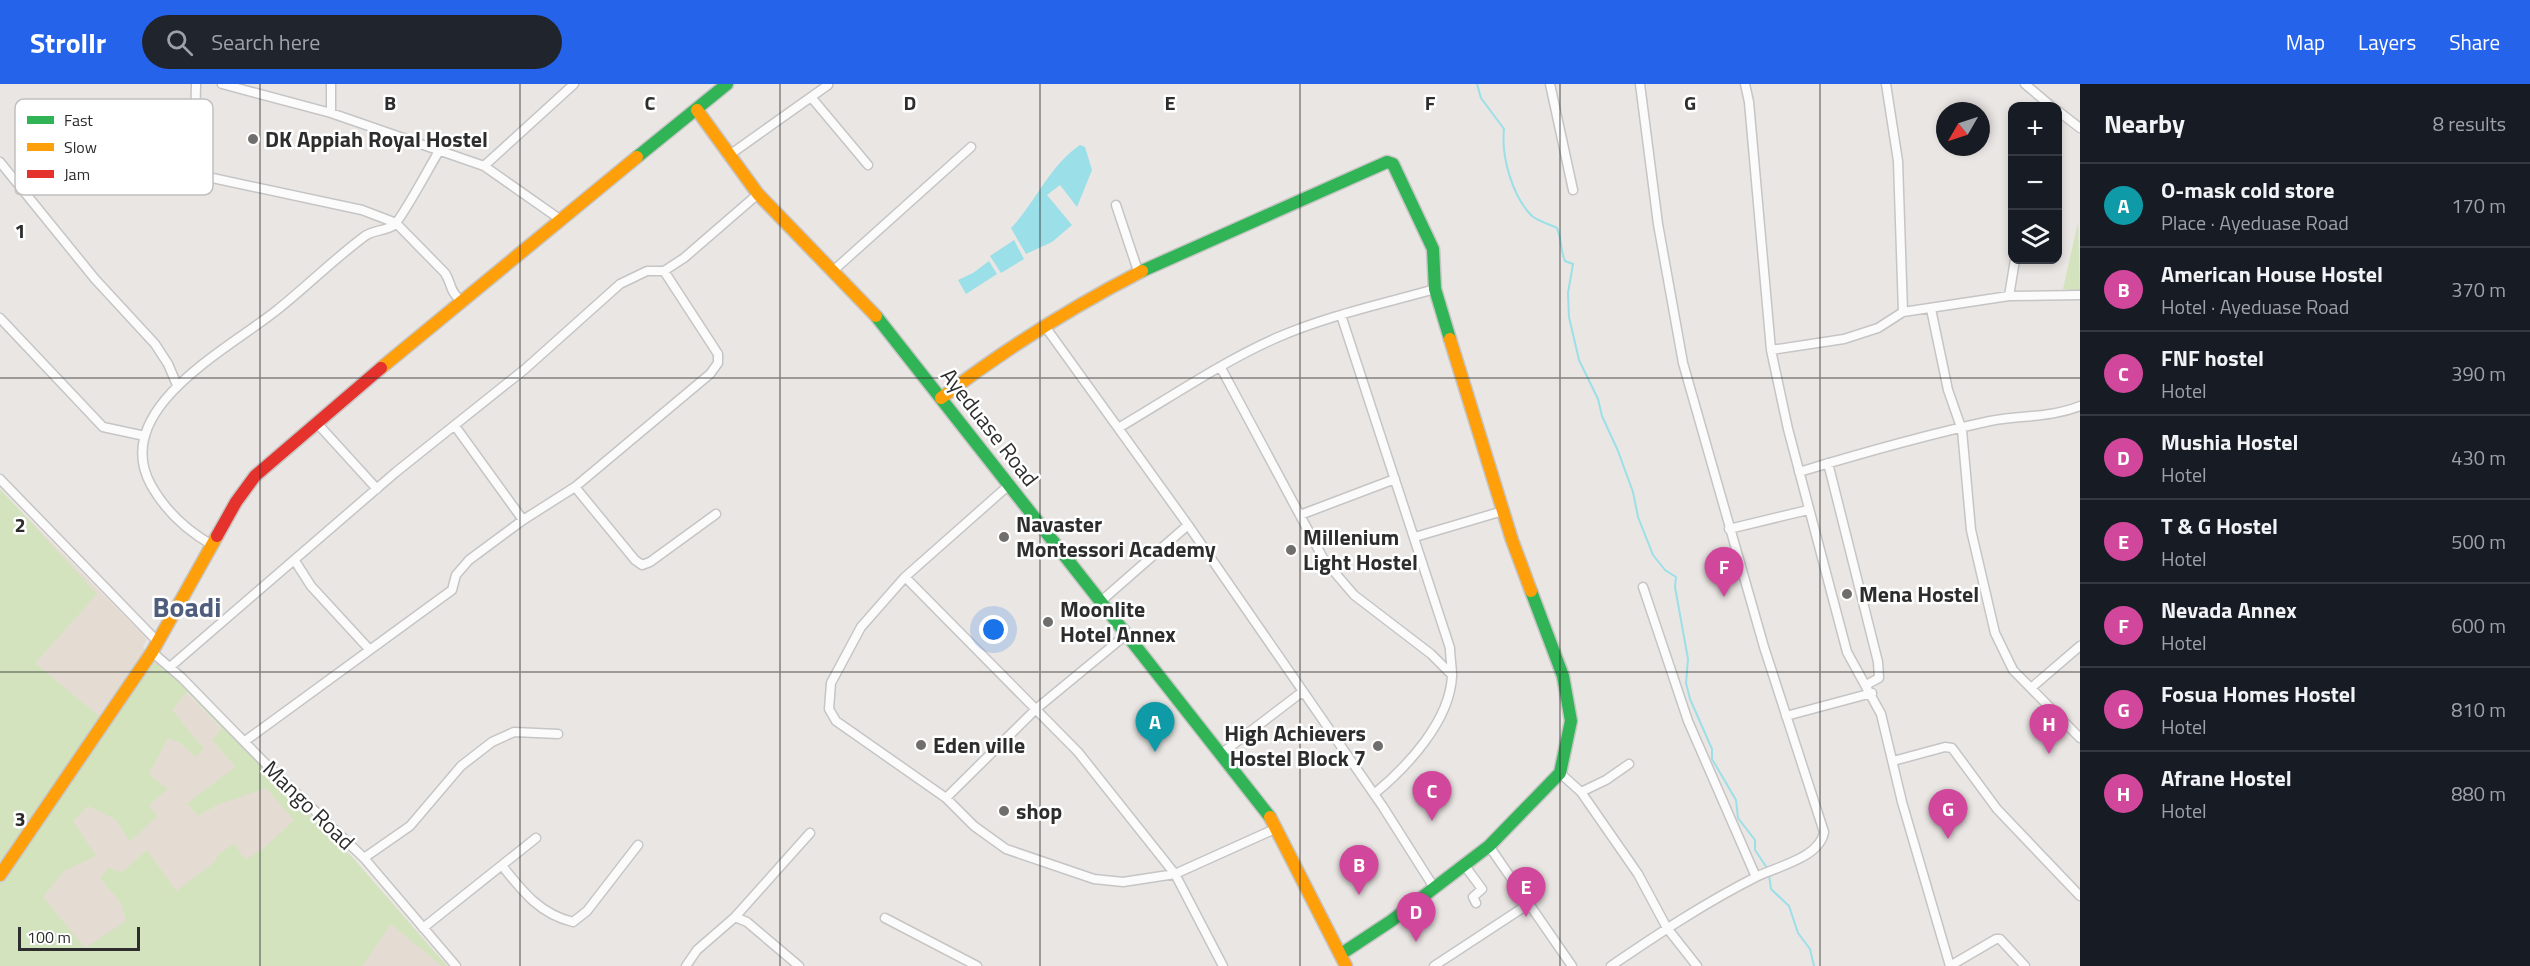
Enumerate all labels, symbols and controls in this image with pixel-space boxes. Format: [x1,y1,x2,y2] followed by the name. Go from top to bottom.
[142,15,562,69] search box
[30,21,106,64] text: Strollr
[211,25,320,59] text: Search here
[163,26,196,59] icon: search
[2286,26,2325,58] text: Map
[2358,26,2416,58] text: Layers
[2449,26,2500,58] text: Share
[384,87,396,118] text: B
[645,87,656,118] text: C
[904,87,916,118] text: D
[1164,87,1176,118] text: E
[1425,87,1436,118] text: F
[1684,87,1696,118] text: G
[15,99,213,195] legend
[1936,102,1990,156] north arrow
[2008,102,2062,264] map controls
[2008,102,2062,156] button: +
[2104,104,2185,143] text: Nearby
[64,108,93,132] text: Fast
[2433,108,2506,139] text: 8 results
[265,122,488,156] place label: DK Appiah Royal Hostel
[246,132,260,146] marker: DK Appiah Royal Hostel
[64,135,97,159] text: Slow
[2008,156,2062,210] button: −
[64,162,90,186] text: Jam
[2161,173,2334,207] text: O-mask cold store
[2117,190,2130,221] text: A
[2451,190,2506,221] text: 170 m
[2161,207,2349,238] text: Place · Ayeduase Road
[2008,210,2062,264] button: layers
[14,215,26,246] text: 1
[2161,257,2383,291] text: American House Hostel
[2117,274,2130,305] text: B
[2451,274,2506,305] text: 370 m
[2161,291,2349,322] text: Hotel · Ayeduase Road
[2161,341,2264,375] text: FNF hostel
[2118,358,2129,389] text: C
[2451,358,2506,389] text: 390 m
[933,360,1047,494] street label: Ayeduase Road
[2161,375,2207,406] text: Hotel
[2161,425,2298,459] text: Mushia Hostel
[2117,442,2130,473] text: D
[2451,442,2506,473] text: 430 m
[2161,459,2207,490] text: Hotel
[1016,507,1216,566] place label: Navaster Montessori Academy
[14,509,26,540] text: 2
[2161,509,2278,543] text: T & G Hostel
[1303,520,1418,579] place label: Millenium Light Hostel
[2118,526,2129,557] text: E
[2451,526,2506,557] text: 500 m
[997,530,1011,544] marker: Navaster Montessori Academy
[1284,543,1298,557] marker: Millenium Light Hostel
[2161,543,2207,574] text: Hotel
[1704,548,1744,597] pin: F
[1859,577,1979,611] place label: Mena Hostel
[153,585,221,628] district label: Boadi
[1840,587,1854,601] marker: Mena Hostel
[1060,592,1176,651] place label: Moonlite Hotel Annex
[2161,593,2297,627] text: Nevada Annex
[2118,610,2129,641] text: F
[2451,610,2506,641] text: 600 m
[979,615,1008,644] your location
[1041,615,1055,629] marker: Moonlite Hotel Annex
[2161,627,2207,658] text: Hotel
[2161,677,2356,711] text: Fosua Homes Hostel
[2117,694,2130,725] text: G
[2451,694,2506,725] text: 810 m
[1136,702,1174,752] pin: A
[2030,704,2068,754] pin: H
[2161,711,2207,742] text: Hotel
[1224,716,1366,775] place label: High Achievers Hostel Block 7
[933,728,1025,762] place label: Eden ville
[914,738,928,752] marker: Eden ville
[1371,739,1385,753] marker: High Achievers Hostel Block 7
[255,752,363,858] street label: Mango Road
[2161,761,2292,795] text: Afrane Hostel
[1412,772,1452,821] pin: C
[2117,778,2130,809] text: H
[2451,778,2506,809] text: 880 m
[1928,790,1968,839] pin: G
[1016,794,1062,828] place label: shop
[2161,795,2207,826] text: Hotel
[14,803,26,834] text: 3
[997,804,1011,818] marker: shop
[1340,846,1378,895] pin: B
[1506,868,1546,917] pin: E
[1396,892,1436,942] pin: D
[18,924,140,952] scale bar
[27,925,71,949] text: 100 m

